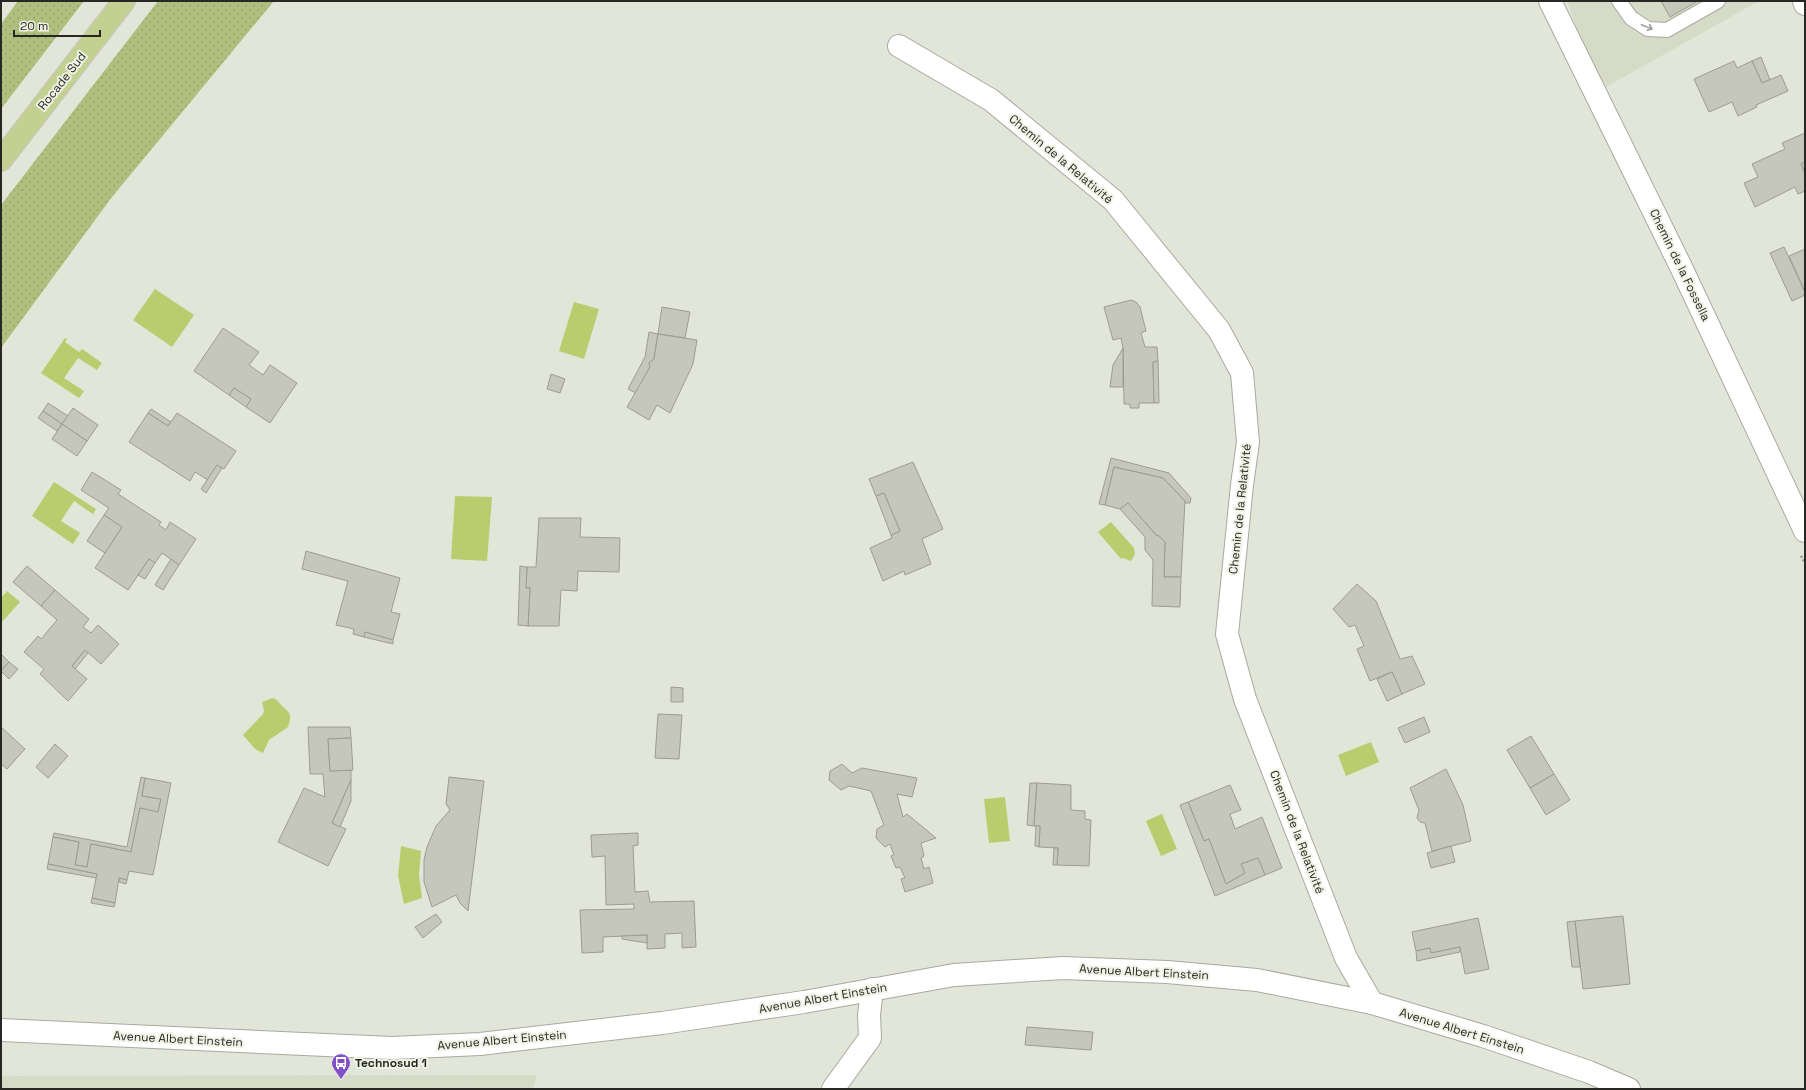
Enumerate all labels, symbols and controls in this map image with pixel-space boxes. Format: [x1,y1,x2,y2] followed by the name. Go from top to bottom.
[14,12,100,38] scale bar
[20,18,48,34] text: 20 m
[1641,23,1653,31] one-way arrow
[34,49,90,113] street label: Rocade Sud
[1006,111,1116,207] street label: Chemin de la Relativité
[1646,206,1714,324] street label: Chemin de la Fossella
[1225,443,1255,575] street label: Chemin de la Relativité
[1266,768,1328,896] street label: Chemin de la Relativité
[1079,961,1209,983] street label: Avenue Albert Einstein
[758,979,888,1017] street label: Avenue Albert Einstein
[1398,1004,1526,1058] street label: Avenue Albert Einstein
[437,1026,567,1054] street label: Avenue Albert Einstein
[113,1028,243,1050] street label: Avenue Albert Einstein
[330,1052,352,1080] bus stop icon: Technosud 1
[355,1055,427,1071] place label: Technosud 1

